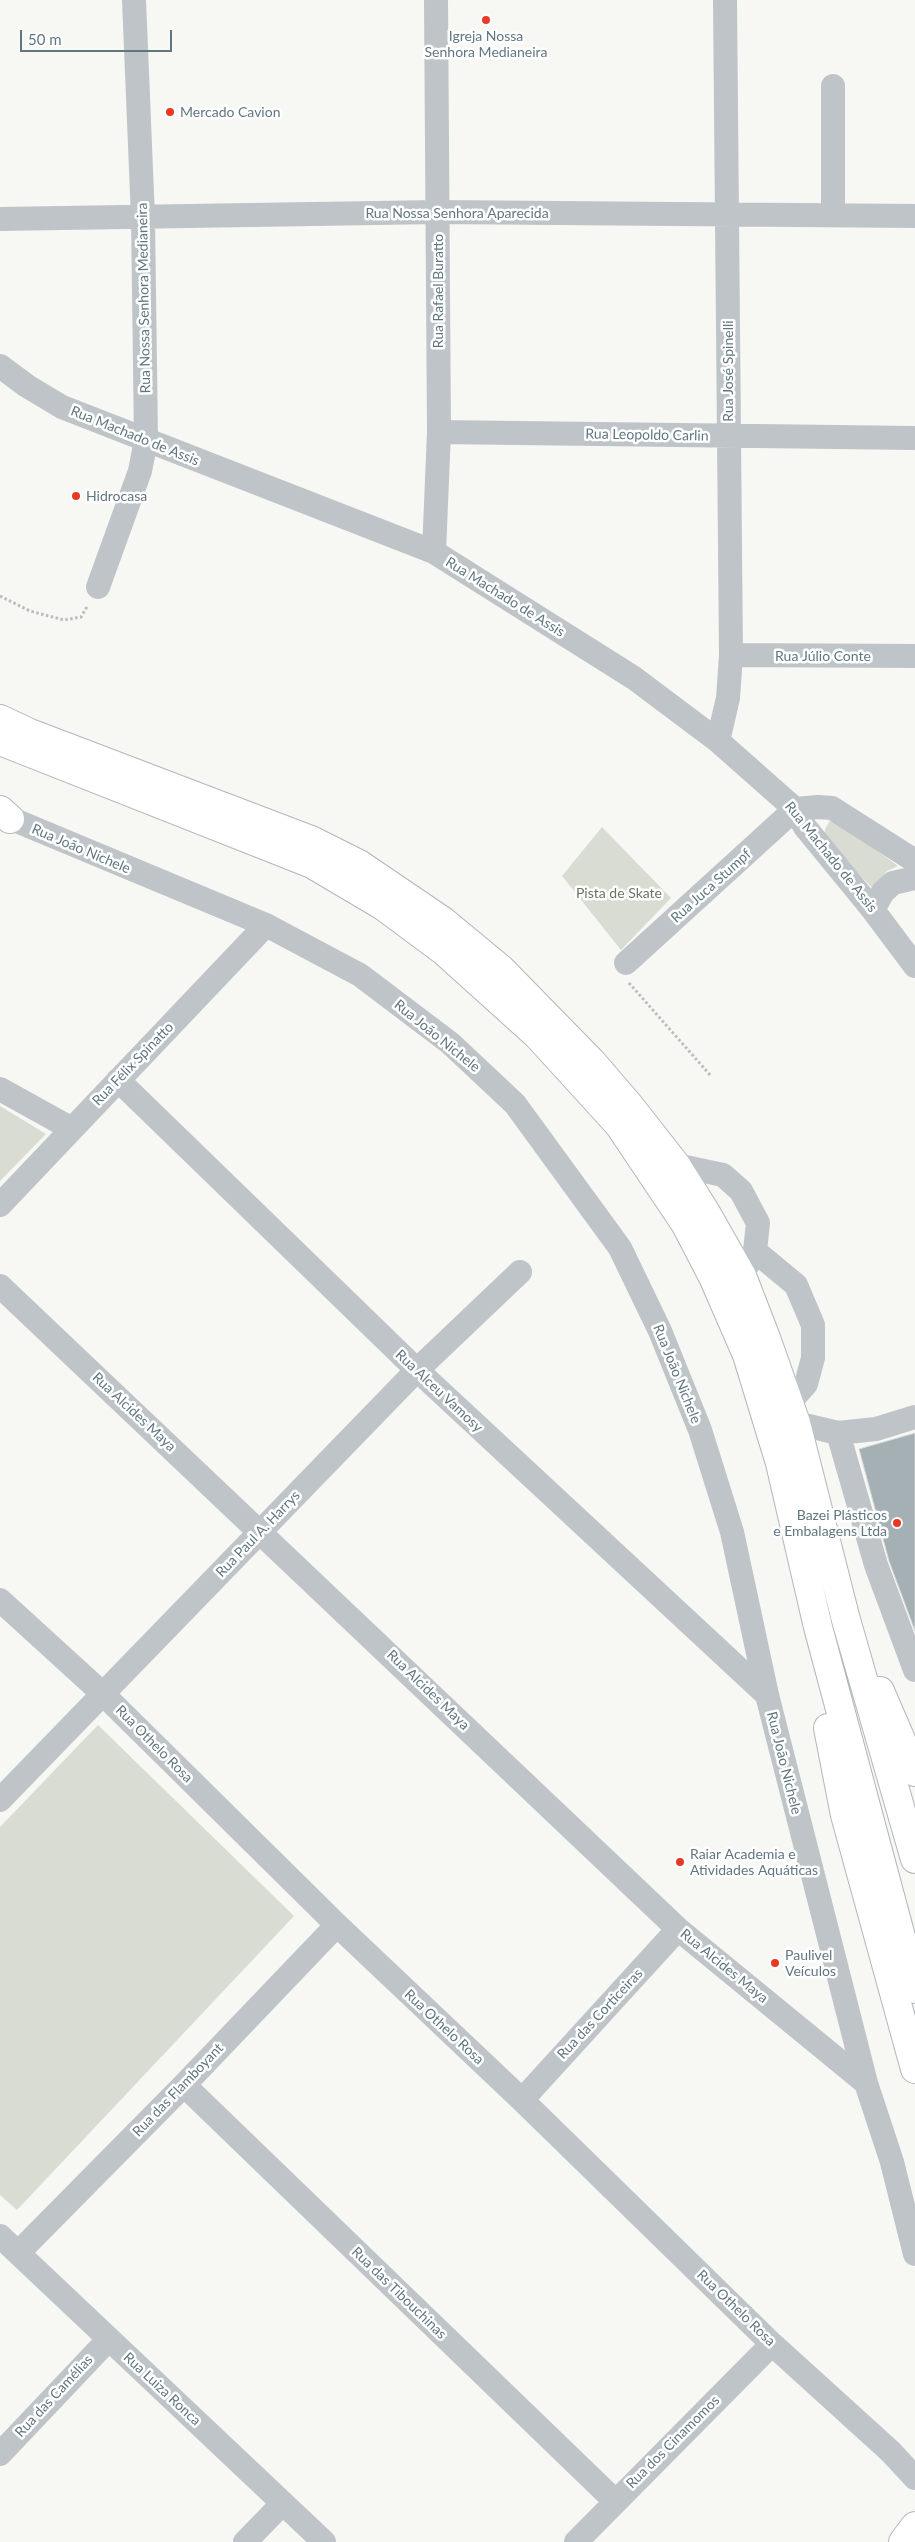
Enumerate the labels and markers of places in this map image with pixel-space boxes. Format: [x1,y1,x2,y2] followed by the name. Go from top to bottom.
[480,14,492,26] marker: Igreja Nossa Senhora Medianeira
[425,28,547,60] place label: Igreja Nossa Senhora Medianeira
[180,104,280,120] place label: Mercado Cavion
[164,106,176,118] marker: Mercado Cavion
[86,488,147,504] place label: Hidrocasa
[70,490,82,502] marker: Hidrocasa
[773,1507,887,1540] place label: Bazei Plásticos e Embalagens Ltda
[891,1517,903,1529] marker: Bazei Plásticos e Embalagens Ltda
[690,1846,818,1878] place label: Raiar Academia e Atividades Aquáticas
[674,1856,686,1868] marker: Raiar Academia e Atividades Aquáticas
[785,1947,836,1980] place label: Paulivel Veículos
[769,1957,781,1969] marker: Paulivel Veículos

